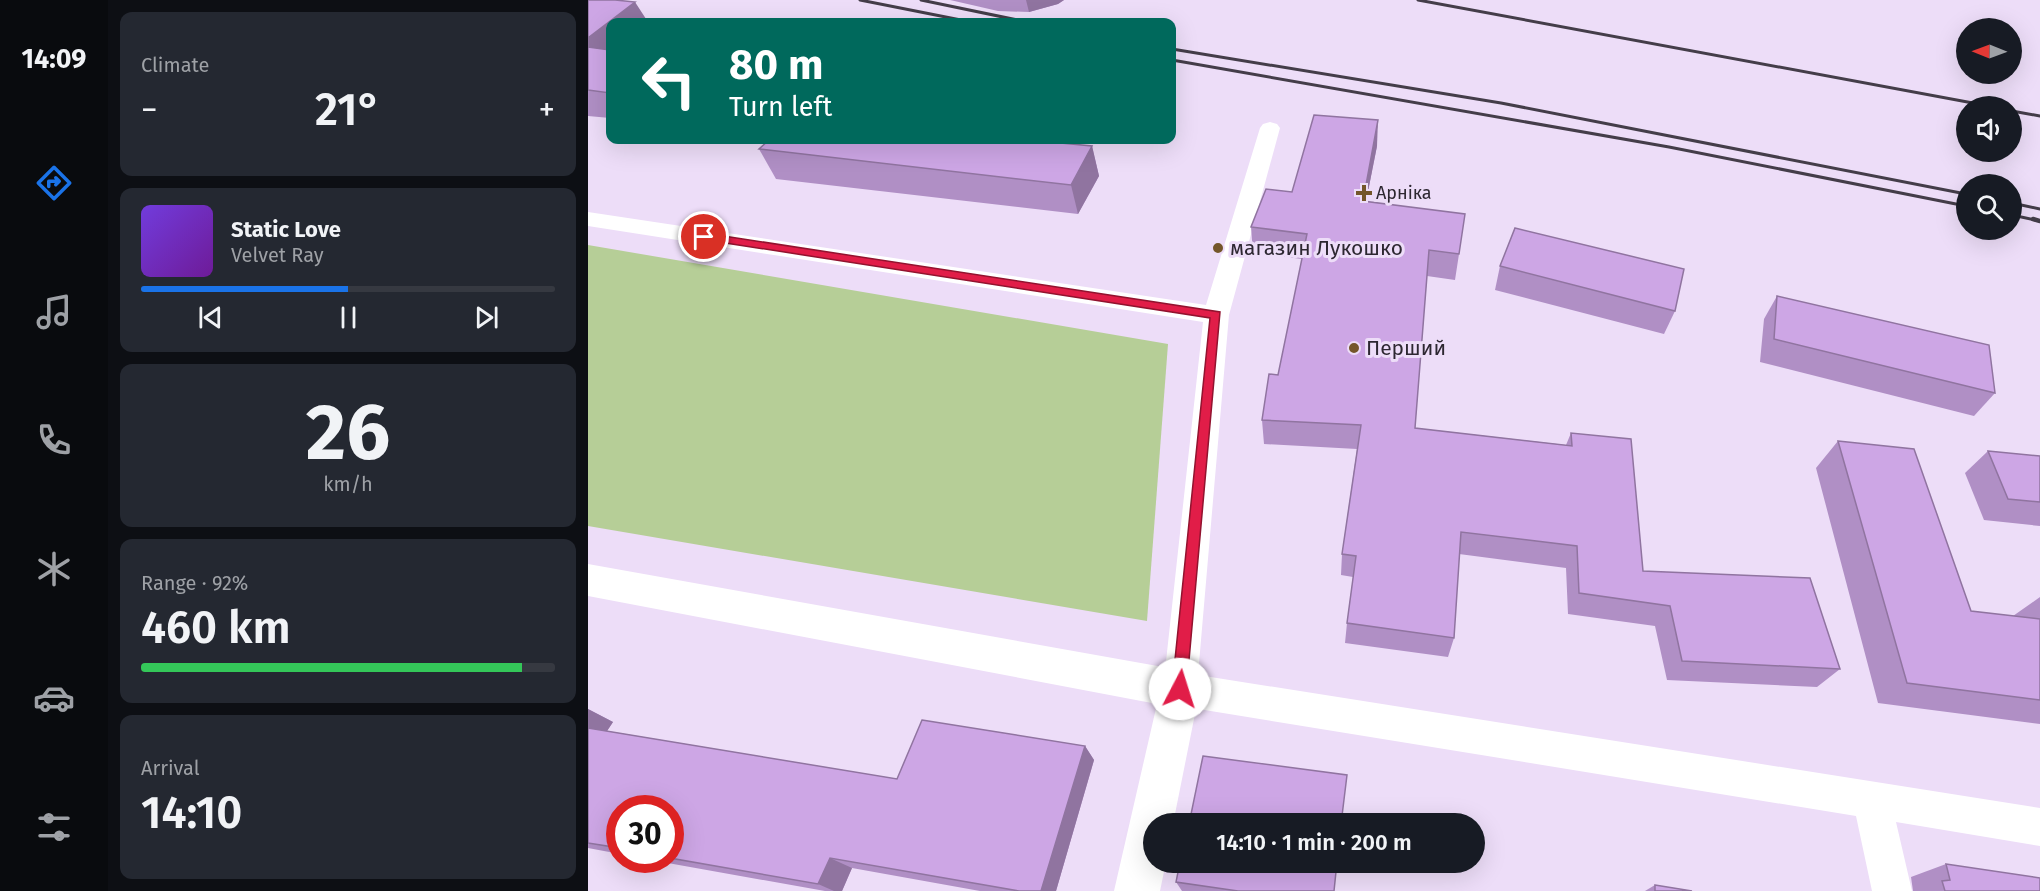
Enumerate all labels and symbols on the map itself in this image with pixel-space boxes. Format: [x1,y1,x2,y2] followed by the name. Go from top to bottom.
[1956,18,2022,84] north arrow
[1376,182,1432,204] place label: Арніка
[1357,186,1371,200] marker: Арніка
[678,211,729,262] pin
[1230,235,1403,261] place label: магазин Лукошко
[1211,241,1225,255] marker: магазин Лукошко
[1366,335,1446,361] place label: Перший
[1347,341,1361,355] marker: Перший
[1148,657,1212,721] position arrow
[606,795,684,873] speed limit sign: 30

